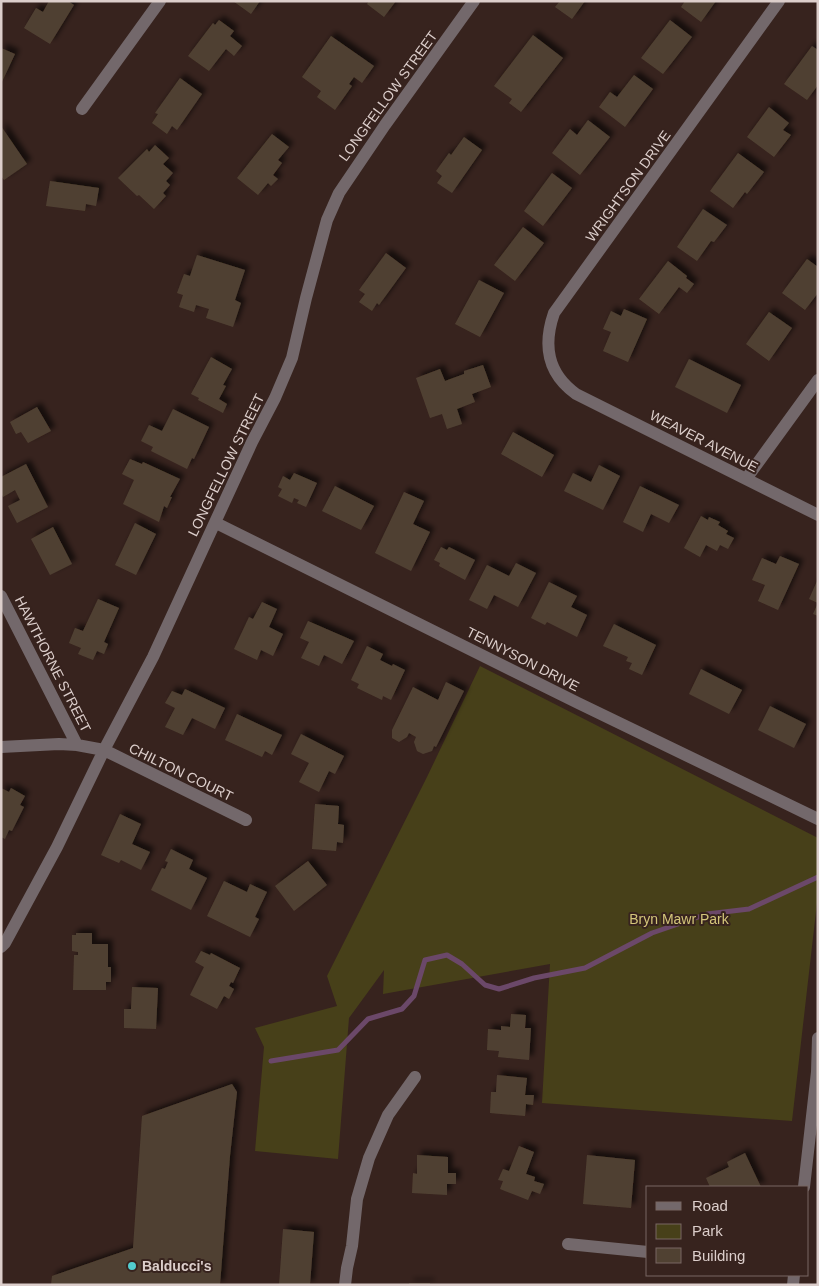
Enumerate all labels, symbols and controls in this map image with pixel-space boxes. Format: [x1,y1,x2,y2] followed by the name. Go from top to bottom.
[336,28,441,164] street label: LONGFELLOW STREET
[582,127,674,245] street label: WRIGHTSON DRIVE
[185,391,268,539] street label: LONGFELLOW STREET
[647,407,761,475] street label: WEAVER AVENUE
[12,593,94,735] street label: HAWTHORNE STREET
[464,624,582,694] street label: TENNYSON DRIVE
[126,740,236,804] street label: CHILTON COURT
[629,911,730,927] park label: Bryn Mawr Park
[646,1186,809,1276] legend
[692,1197,728,1214] text: Road
[692,1222,723,1239] text: Park
[692,1247,745,1264] text: Building
[142,1258,212,1274] place label: Balducci's
[126,1260,138,1272] marker: Balducci's

